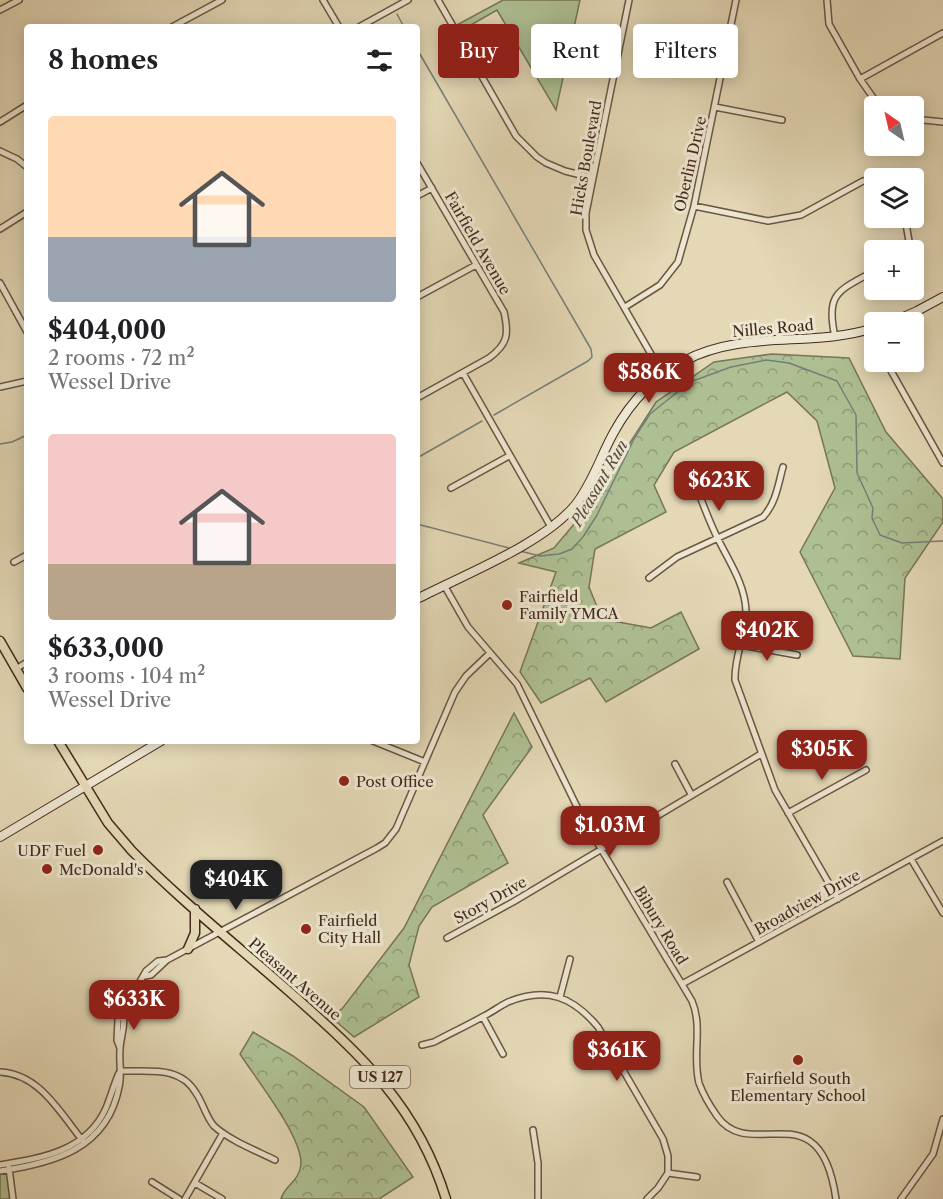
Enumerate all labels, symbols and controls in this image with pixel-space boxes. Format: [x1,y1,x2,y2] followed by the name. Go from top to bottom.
[438,24,519,78] chip: Buy
[531,24,621,78] chip: Rent
[633,24,738,78] chip: Filters
[48,44,158,76] text: 8 homes
[363,44,396,77] icon: filters
[864,96,924,156] north arrow
[864,96,924,372] map controls
[566,99,606,217] street label: Hicks Boulevard
[670,114,710,214] street label: Oberlin Drive
[168,155,276,263] icon: home
[864,168,924,228] button: layers
[441,188,515,298] street label: Fairfield Avenue
[864,240,924,300] button: +
[864,312,924,372] button: −
[48,314,166,346] text: $404,000
[731,315,815,341] street label: Nilles Road
[48,346,195,370] text: 2 rooms · 72 m²
[607,353,691,404] pin: $586K
[618,360,680,384] text: $586K
[48,370,171,394] text: Wessel Drive
[565,436,632,532] water label: Pleasant Run
[677,461,761,512] pin: $623K
[688,468,750,492] text: $623K
[168,473,276,581] icon: home
[519,587,619,623] place label: Fairfield Family YMCA
[500,598,514,612] marker: Fairfield Family YMCA
[725,611,809,662] pin: $402K
[735,618,799,642] text: $402K
[48,632,164,664] text: $633,000
[48,664,205,688] text: 3 rooms · 104 m²
[48,688,171,712] text: Wessel Drive
[780,730,864,781] pin: $305K
[791,737,853,761] text: $305K
[356,772,434,791] place label: Post Office
[337,774,351,788] marker: Post Office
[561,806,659,857] pin: $1.03M
[575,813,645,837] text: $1.03M
[17,841,87,860] place label: UDF Fuel
[91,843,105,857] marker: UDF Fuel
[59,860,144,879] place label: McDonald's
[194,860,278,911] pin: $404K
[40,862,54,876] marker: McDonald's
[751,865,863,939] street label: Broadview Drive
[204,867,268,891] text: $404K
[450,872,530,928] street label: Story Drive
[630,882,692,968] street label: Bibury Road
[318,911,381,947] place label: Fairfield City Hall
[299,922,313,936] marker: Fairfield City Hall
[245,934,345,1024] street label: Pleasant Avenue
[92,980,176,1031] pin: $633K
[103,987,165,1011] text: $633K
[575,1031,659,1082] pin: $361K
[587,1038,647,1062] text: $361K
[791,1053,805,1067] marker: Fairfield South Elementary School
[350,1066,410,1088] road number: US 127
[730,1069,866,1105] place label: Fairfield South Elementary School

